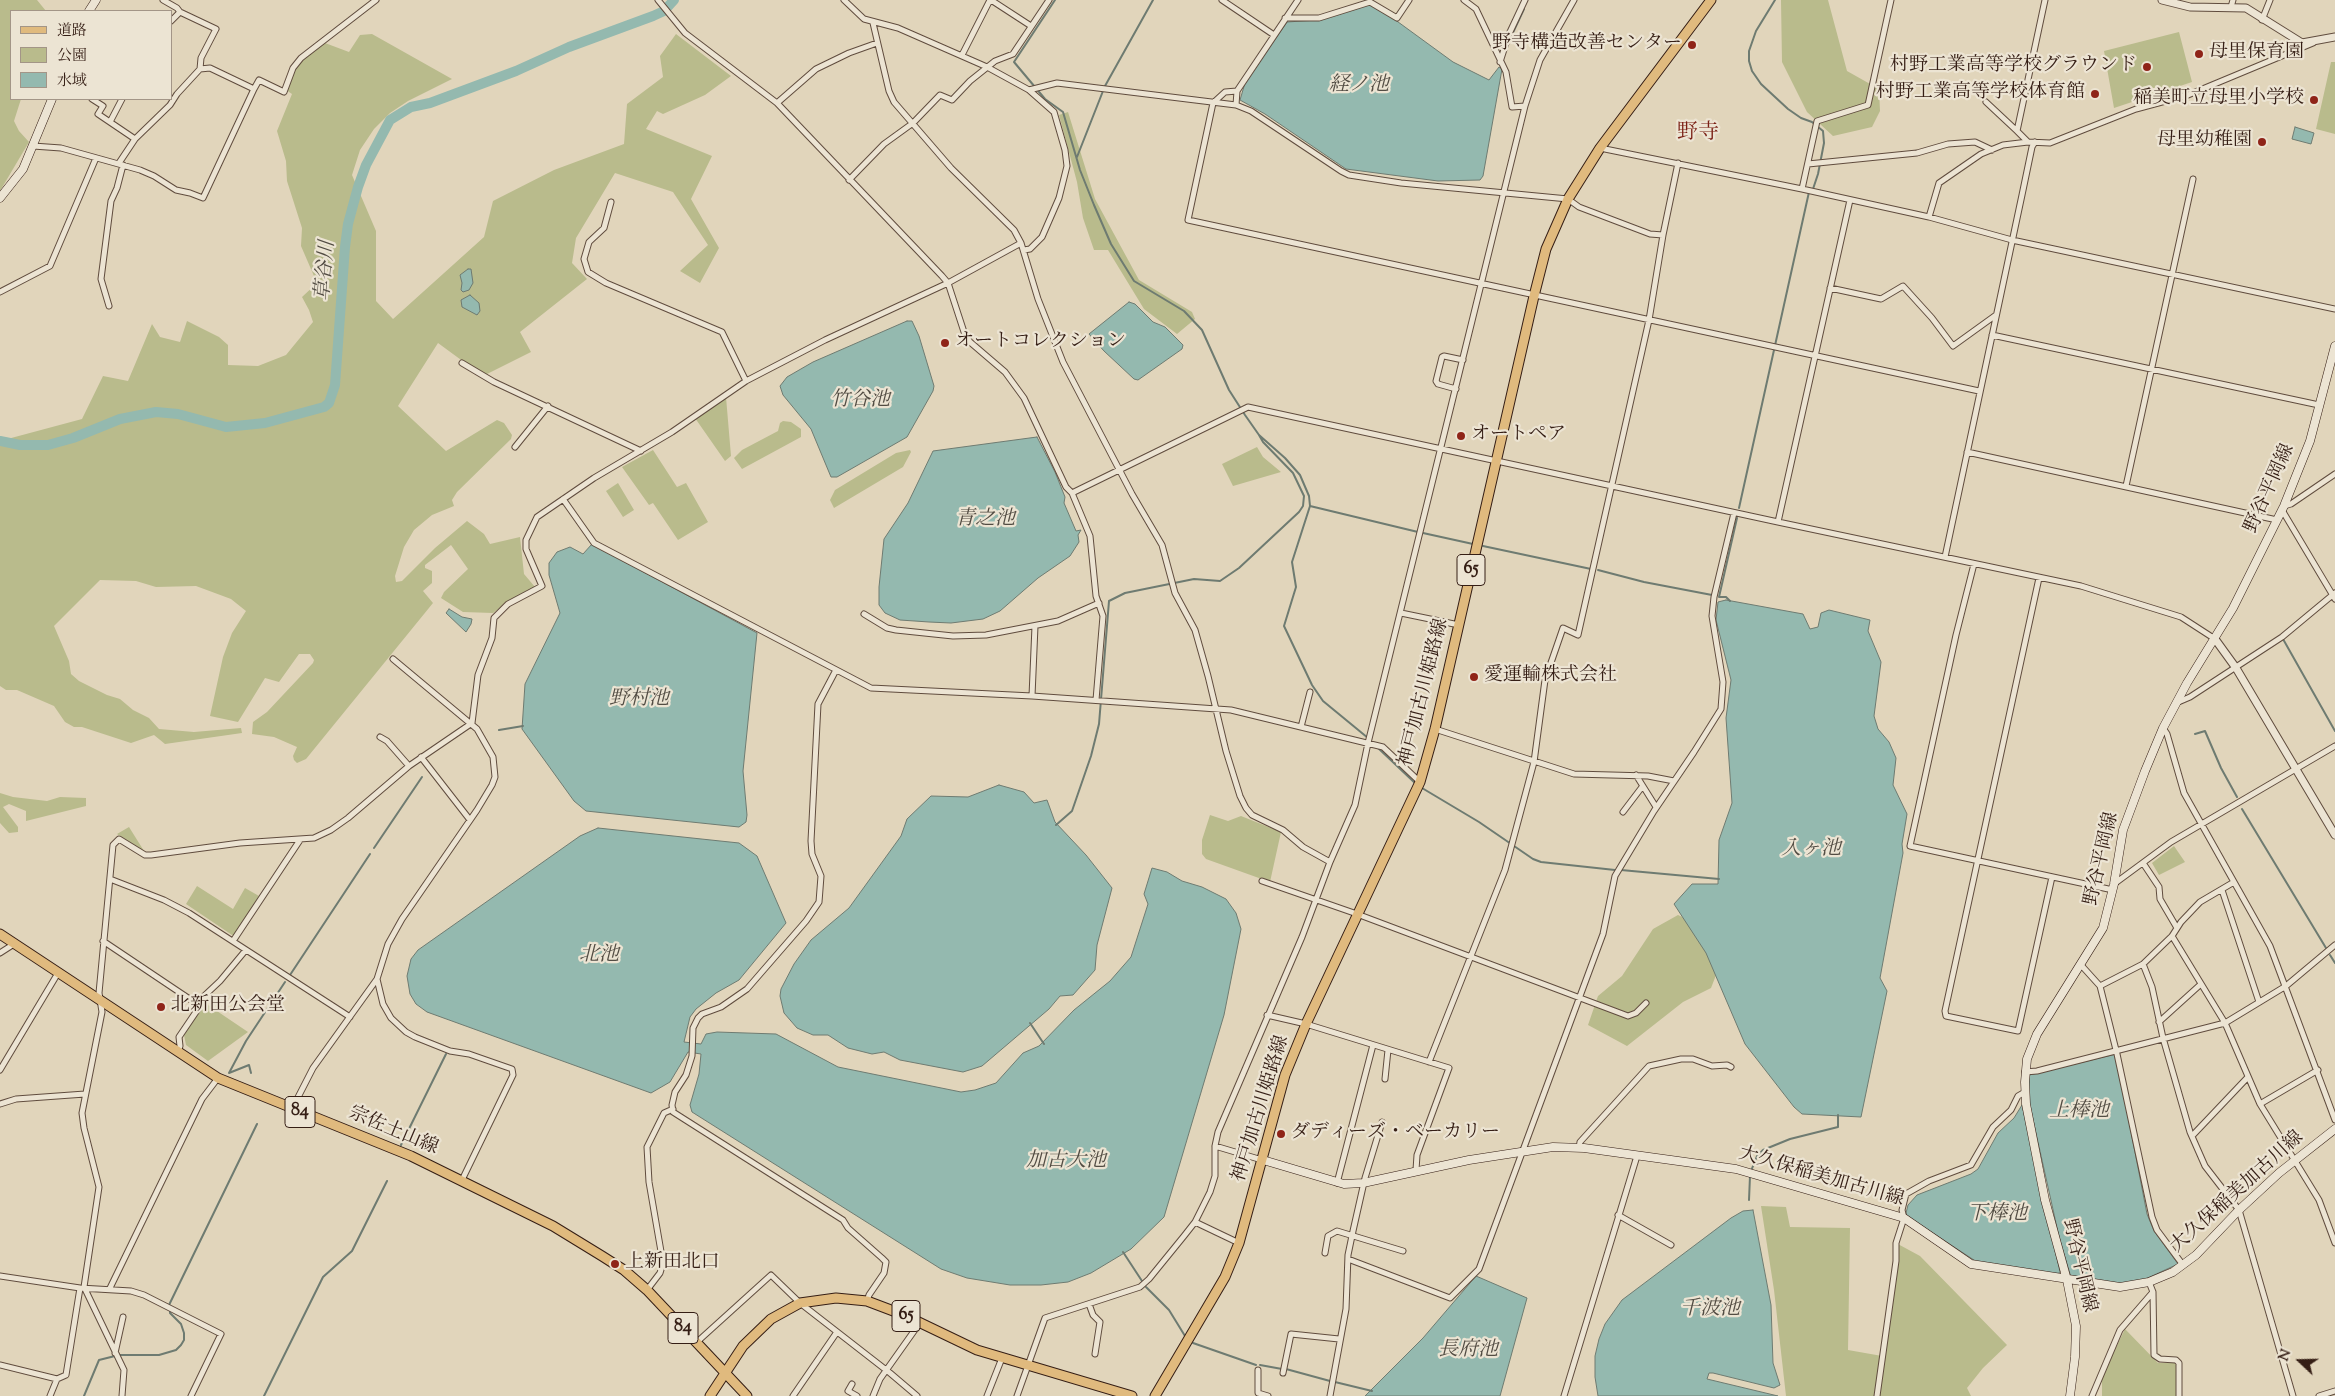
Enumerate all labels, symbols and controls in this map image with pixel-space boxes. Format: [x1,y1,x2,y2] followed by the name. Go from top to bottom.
[10,10,172,100] legend
[57,21,87,42] text: 道路
[1492,34,1682,56] place label: 野寺構造改善センター
[1686,39,1698,51] marker: 野寺構造改善センター
[2209,43,2304,65] place label: 母里保育園
[57,46,87,67] text: 公園
[2193,48,2205,60] marker: 母里保育園
[1890,56,2137,78] place label: 村野工業高等学校グラウンド
[2141,61,2153,73] marker: 村野工業高等学校グラウンド
[57,71,87,92] text: 水域
[1329,75,1389,99] water label: 経ノ池
[1876,83,2085,105] place label: 村野工業高等学校体育館
[2089,88,2101,100] marker: 村野工業高等学校体育館
[2133,89,2304,111] place label: 稲美町立母里小学校
[2308,94,2320,106] marker: 稲美町立母里小学校
[1677,121,1719,147] district label: 野寺
[2157,131,2252,153] place label: 母里幼稚園
[2256,136,2268,148] marker: 母里幼稚園
[312,240,342,302] water label: 草谷川
[955,332,1126,354] place label: オートコレクション
[939,337,951,349] marker: オートコレクション
[830,390,890,414] water label: 竹谷池
[1471,425,1566,447] place label: オートペア
[1455,430,1467,442] marker: オートペア
[2241,441,2301,537] street label: 野谷平岡線
[955,509,1015,533] water label: 青之池
[1457,554,1485,586] road number: 65
[1396,616,1454,770] street label: 神戸加古川姫路線
[1484,666,1617,688] place label: 愛運輸株式会社
[1468,671,1480,683] marker: 愛運輸株式会社
[609,689,669,713] water label: 野村池
[2081,810,2125,908] street label: 野谷平岡線
[1781,839,1841,863] water label: 入ヶ池
[579,945,619,969] water label: 北池
[171,996,285,1018] place label: 北新田公会堂
[155,1001,167,1013] marker: 北新田公会堂
[1229,1033,1295,1185] street label: 神戸加古川姫路線
[285,1096,315,1128] road number: 84
[2049,1101,2109,1125] water label: 上棒池
[345,1103,441,1161] street label: 宗佐土山線
[1291,1123,1500,1145] place label: ダディーズ・ベーカリー
[2167,1127,2309,1259] street label: 大久保稲美加古川線
[1275,1128,1287,1140] marker: ダディーズ・ベーカリー
[1736,1143,1906,1213] street label: 大久保稲美加古川線
[1026,1151,1106,1175] water label: 加古大池
[1967,1204,2027,1228] water label: 下棒池
[2056,1217,2100,1315] street label: 野谷平岡線
[625,1253,720,1275] place label: 上新田北口
[609,1258,621,1270] marker: 上新田北口
[1680,1299,1740,1323] water label: 千波池
[892,1300,920,1332] road number: 65
[668,1312,698,1344] road number: 84
[2275,1336,2325,1386] north arrow
[1438,1340,1498,1364] water label: 長府池
[2275,1347,2297,1364] text: N

